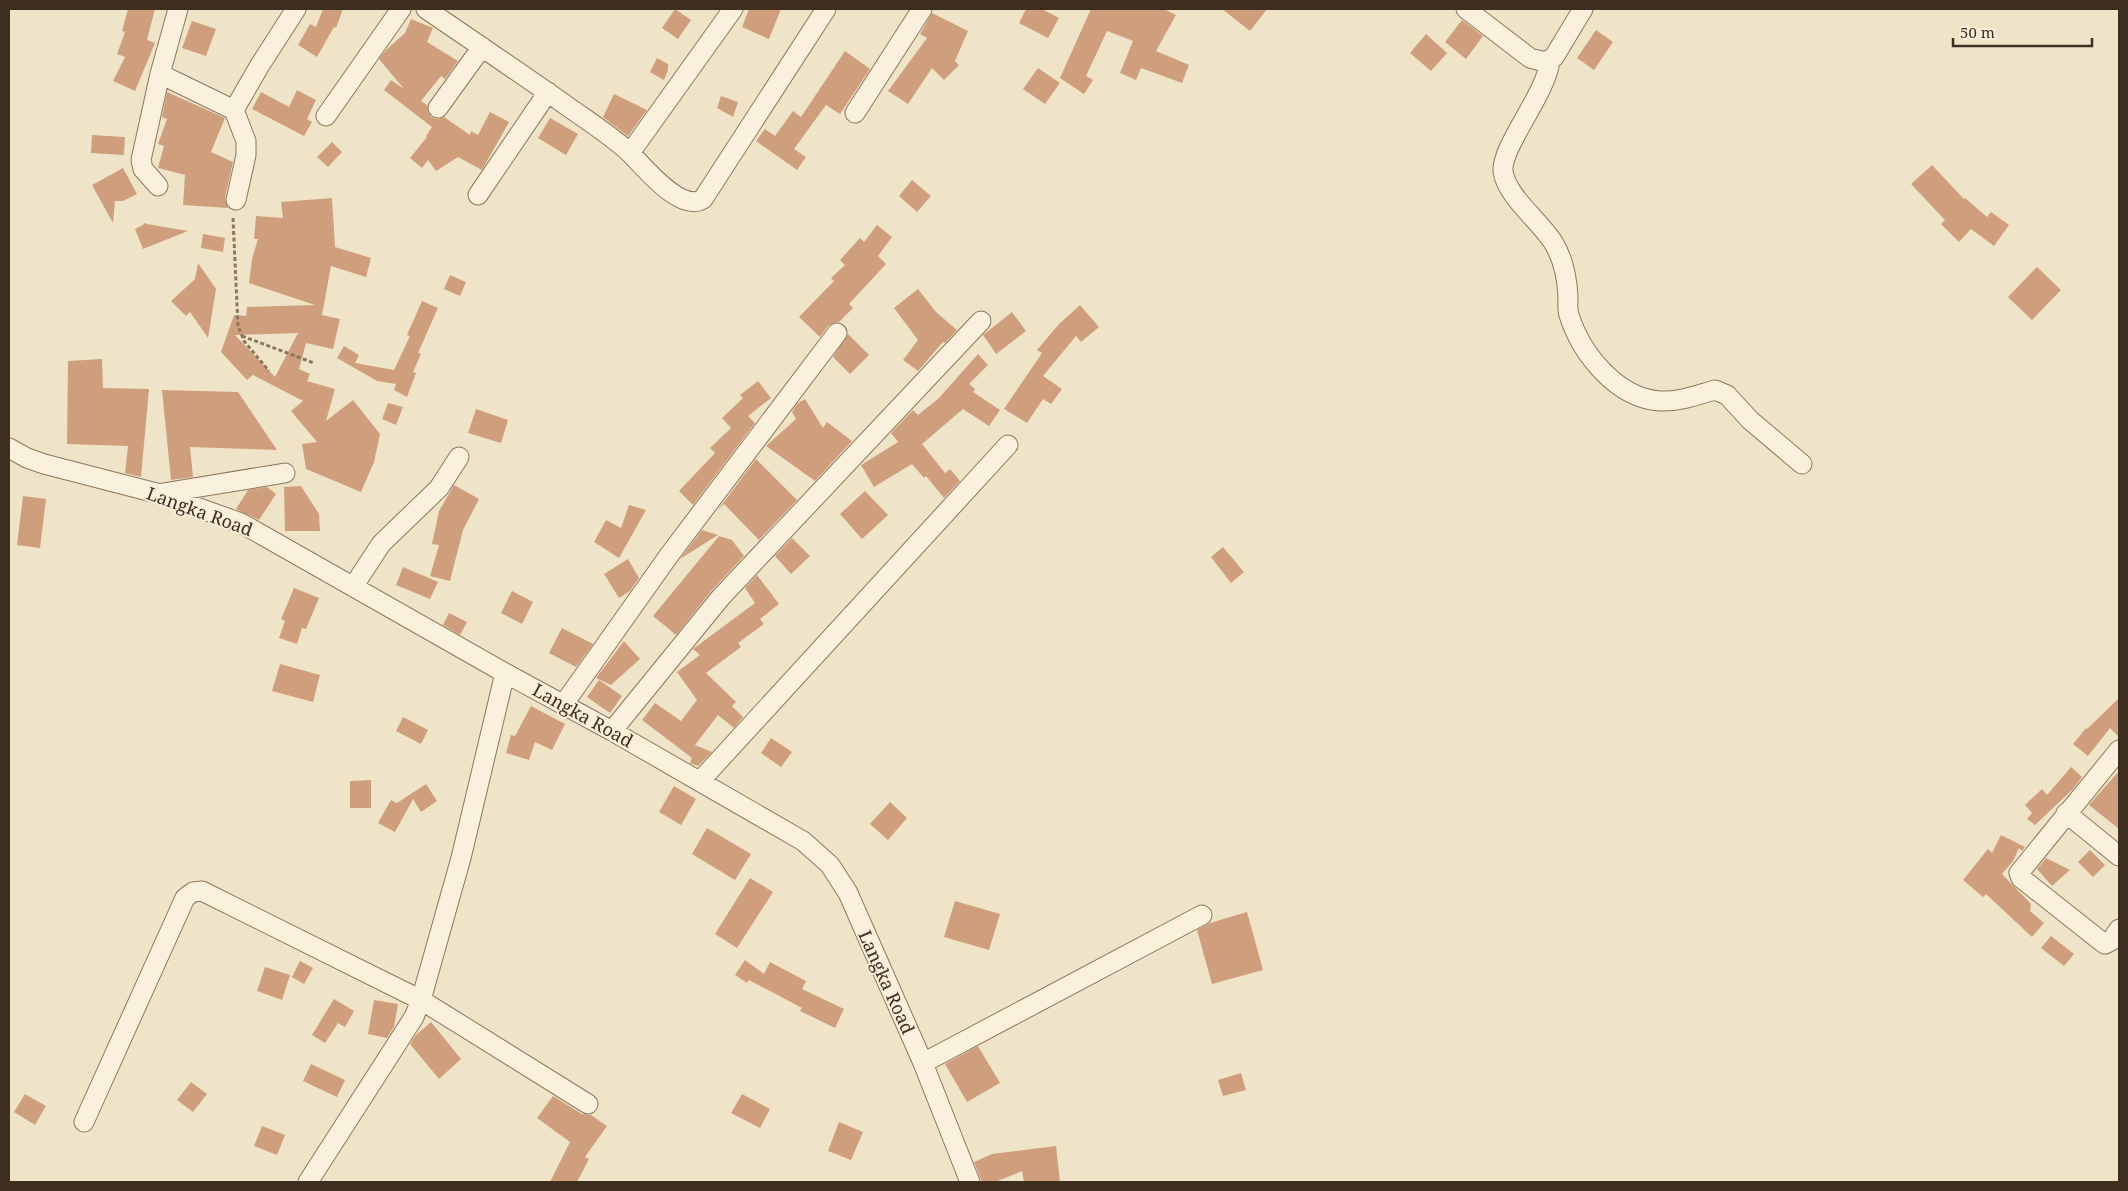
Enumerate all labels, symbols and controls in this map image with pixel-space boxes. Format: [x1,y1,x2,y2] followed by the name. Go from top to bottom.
[1953,15,2092,47] scale bar
[1960,22,1995,42] text: 50 m
[144,481,256,541] street label: Langka Road
[528,678,638,752] street label: Langka Road
[853,926,921,1038] street label: Langka Road

